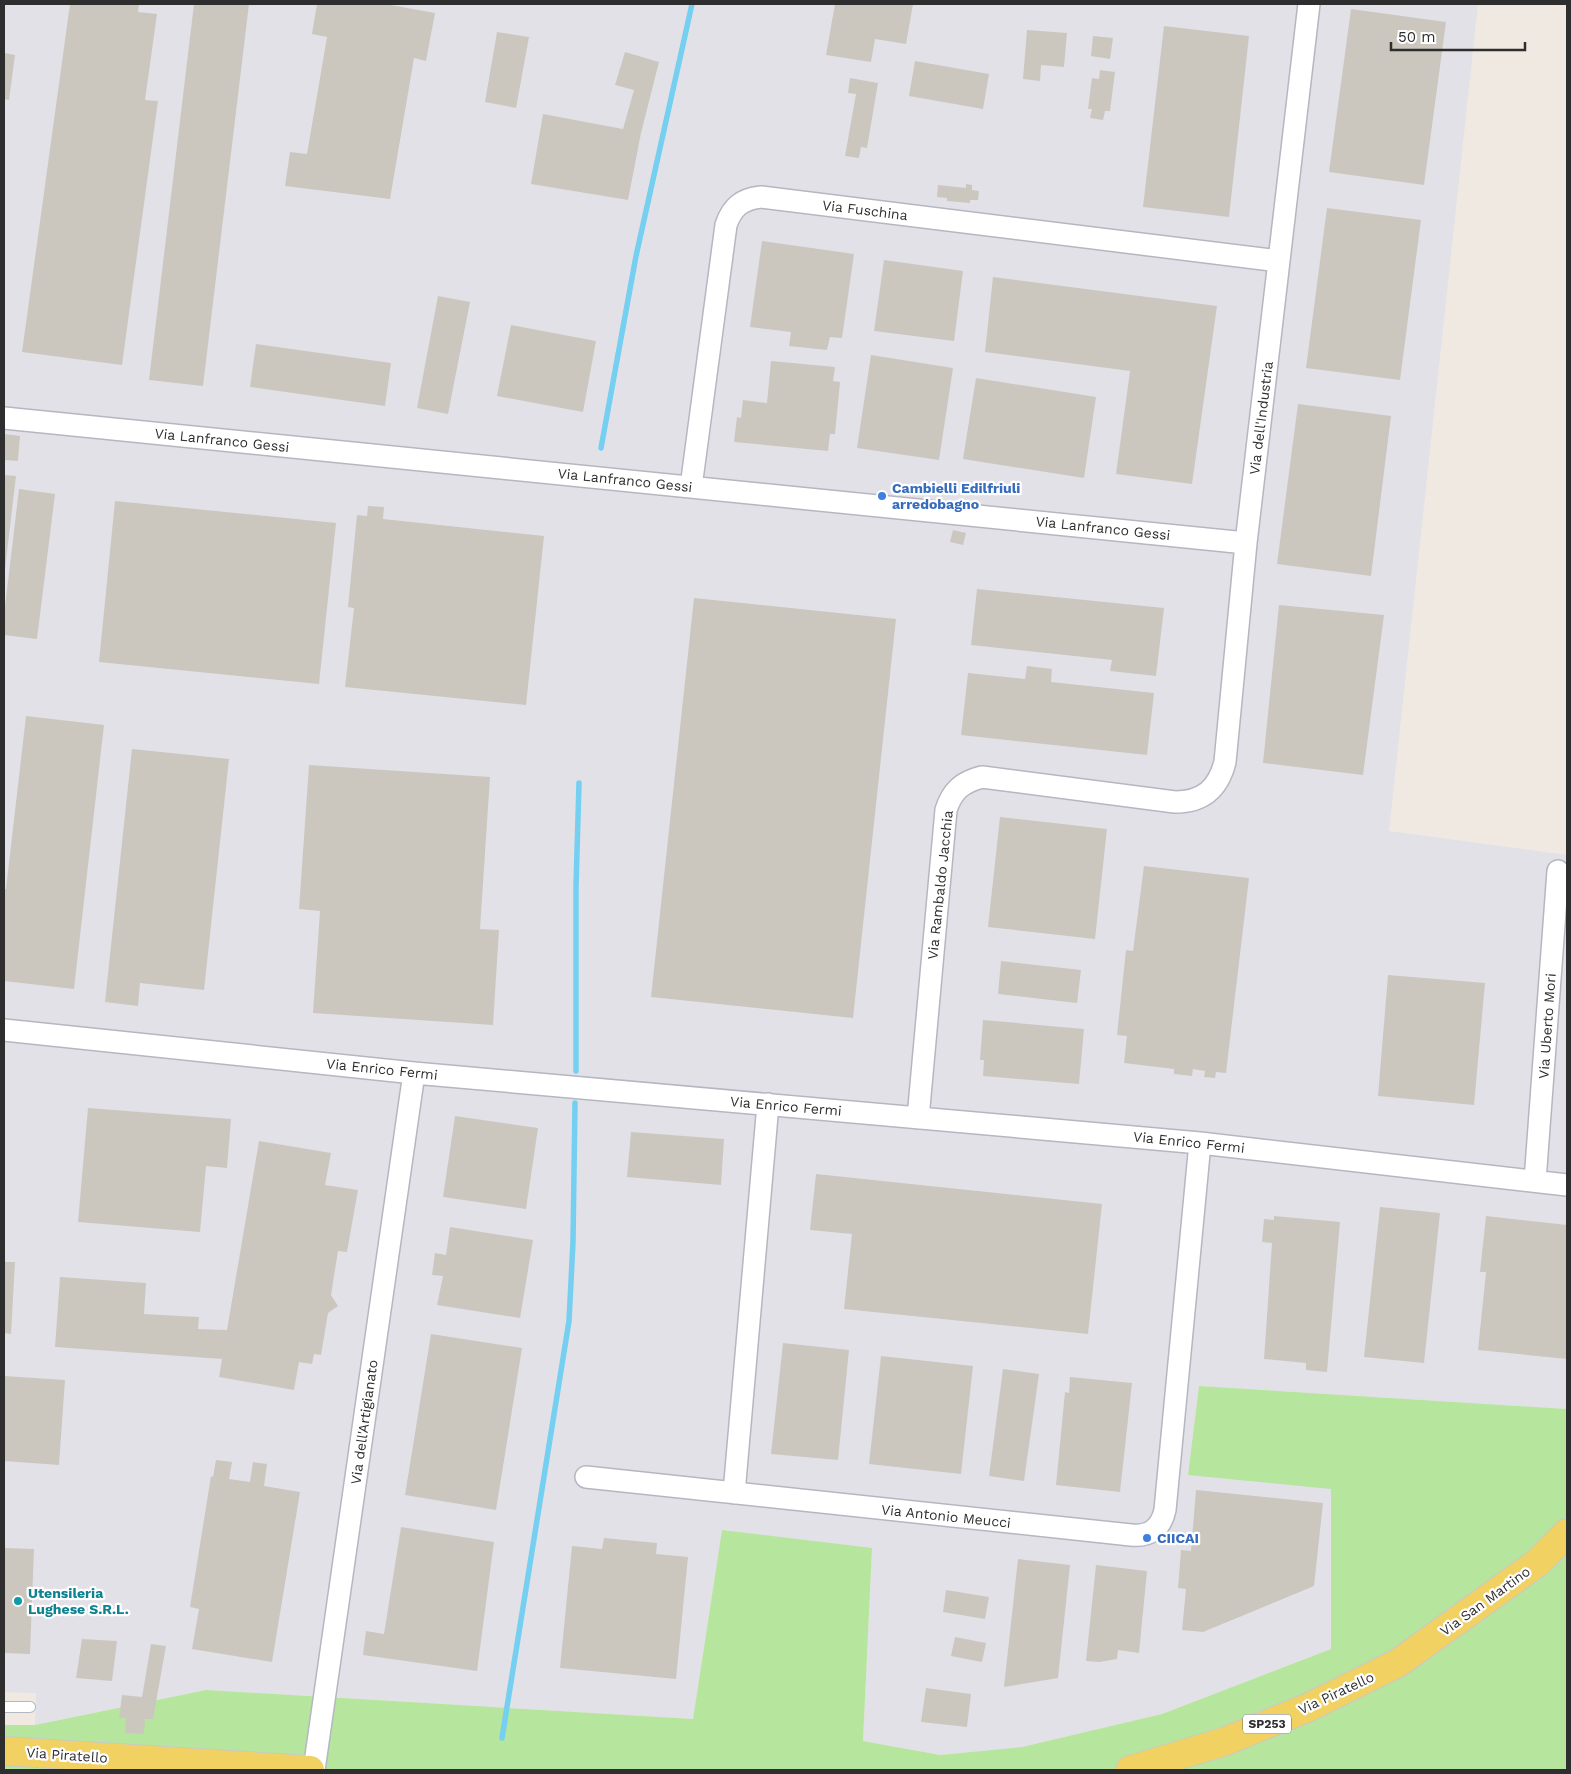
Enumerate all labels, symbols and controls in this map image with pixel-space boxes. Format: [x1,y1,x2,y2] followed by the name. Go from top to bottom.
[1391,20,1525,52] scale bar
[1398,28,1435,46] text: 50 m
[821,197,909,223] street label: Via Fuschina
[1246,360,1276,476] street label: Via dell'Industria
[154,425,290,455] street label: Via Lanfranco Gessi
[557,465,693,495] street label: Via Lanfranco Gessi
[892,480,1020,512] place label: Cambielli Edilfriuli arredobagno
[876,490,888,502] marker: Cambielli Edilfriuli arredobagno
[1035,513,1171,543] street label: Via Lanfranco Gessi
[924,810,956,960] street label: Via Rambaldo Jacchia
[1535,973,1559,1079] street label: Via Uberto Mori
[326,1055,438,1083] street label: Via Enrico Fermi
[730,1093,842,1119] street label: Via Enrico Fermi
[1133,1128,1245,1156] street label: Via Enrico Fermi
[347,1359,381,1485] street label: Via dell'Artigianato
[880,1501,1012,1531] street label: Via Antonio Meucci
[1157,1530,1199,1546] place label: CIICAI
[1141,1532,1153,1544] marker: CIICAI
[1437,1563,1533,1639] street label: Via San Martino
[28,1585,129,1617] place label: Utensileria Lughese S.R.L.
[12,1595,24,1607] marker: Utensileria Lughese S.R.L.
[1296,1669,1376,1717] street label: Via Piratello
[1243,1715,1291,1734] road number: SP253
[26,1744,108,1766] street label: Via Piratello

